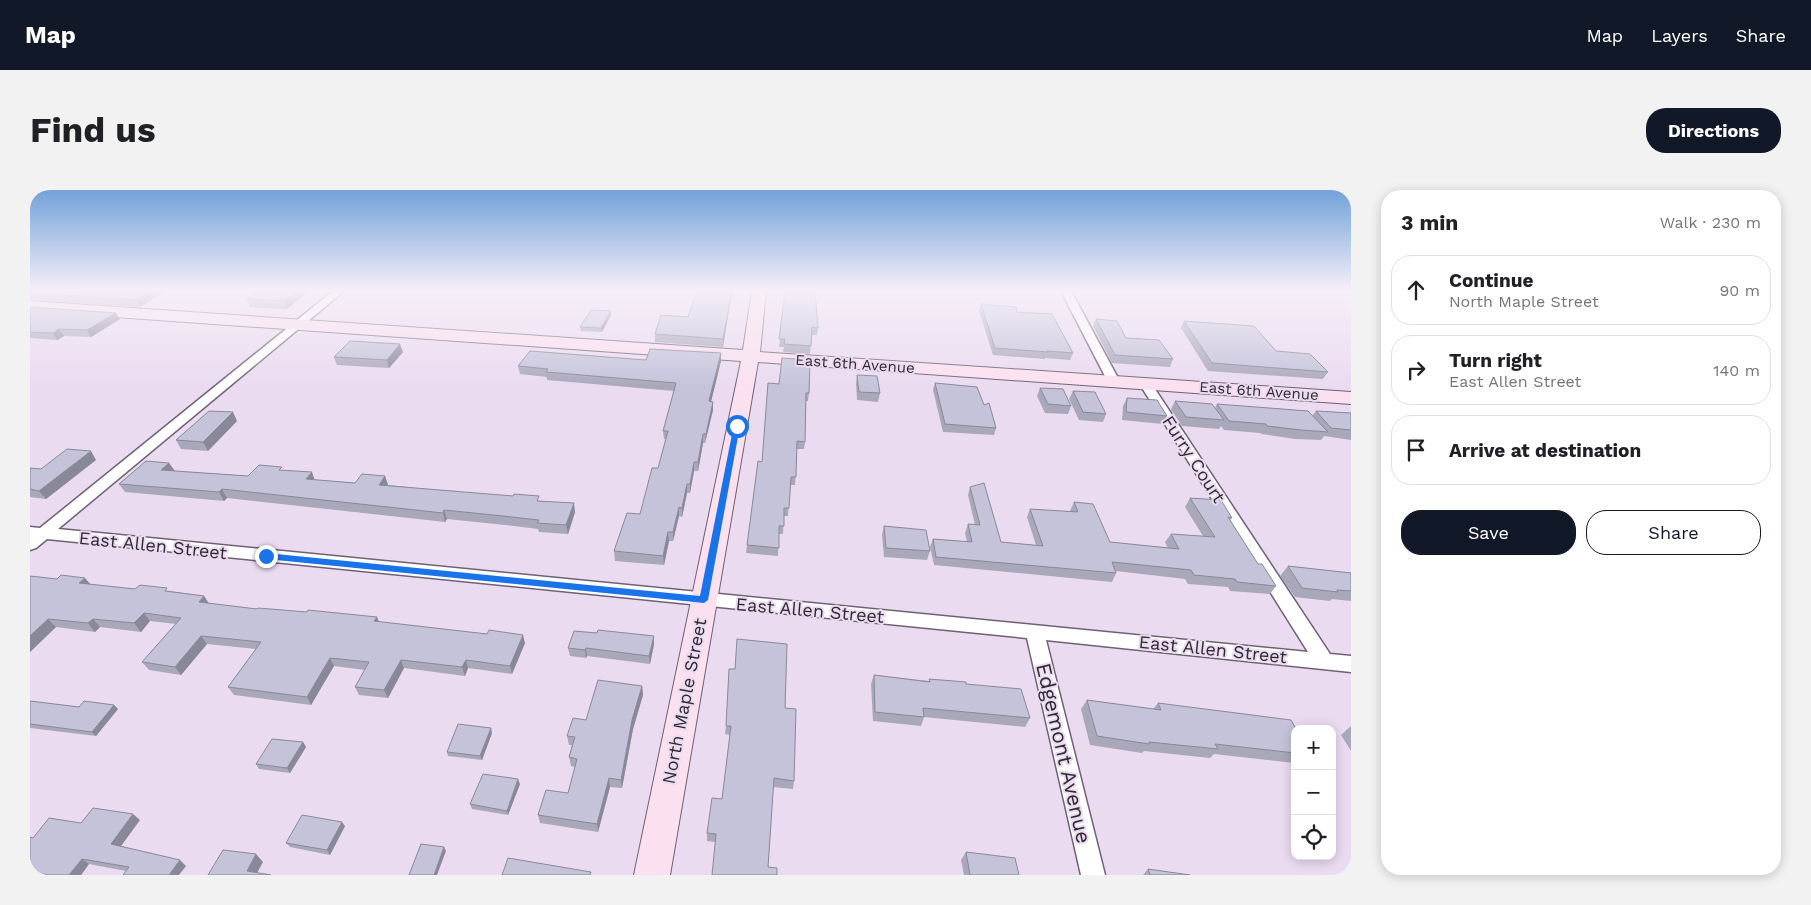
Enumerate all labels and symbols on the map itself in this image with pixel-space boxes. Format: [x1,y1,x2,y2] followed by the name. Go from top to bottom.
[795,351,915,377] street label: East 6th Avenue
[1199,378,1319,404] street label: East 6th Avenue
[1158,412,1230,507] street label: Furry Court
[726,415,749,438] route start
[78,527,229,563] street label: East Allen Street
[255,545,278,568] route end
[735,593,886,627] street label: East Allen Street
[658,616,710,786] street label: North Maple Street
[1138,631,1289,667] street label: East Allen Street
[1031,660,1097,846] street label: Edgemont Avenue

